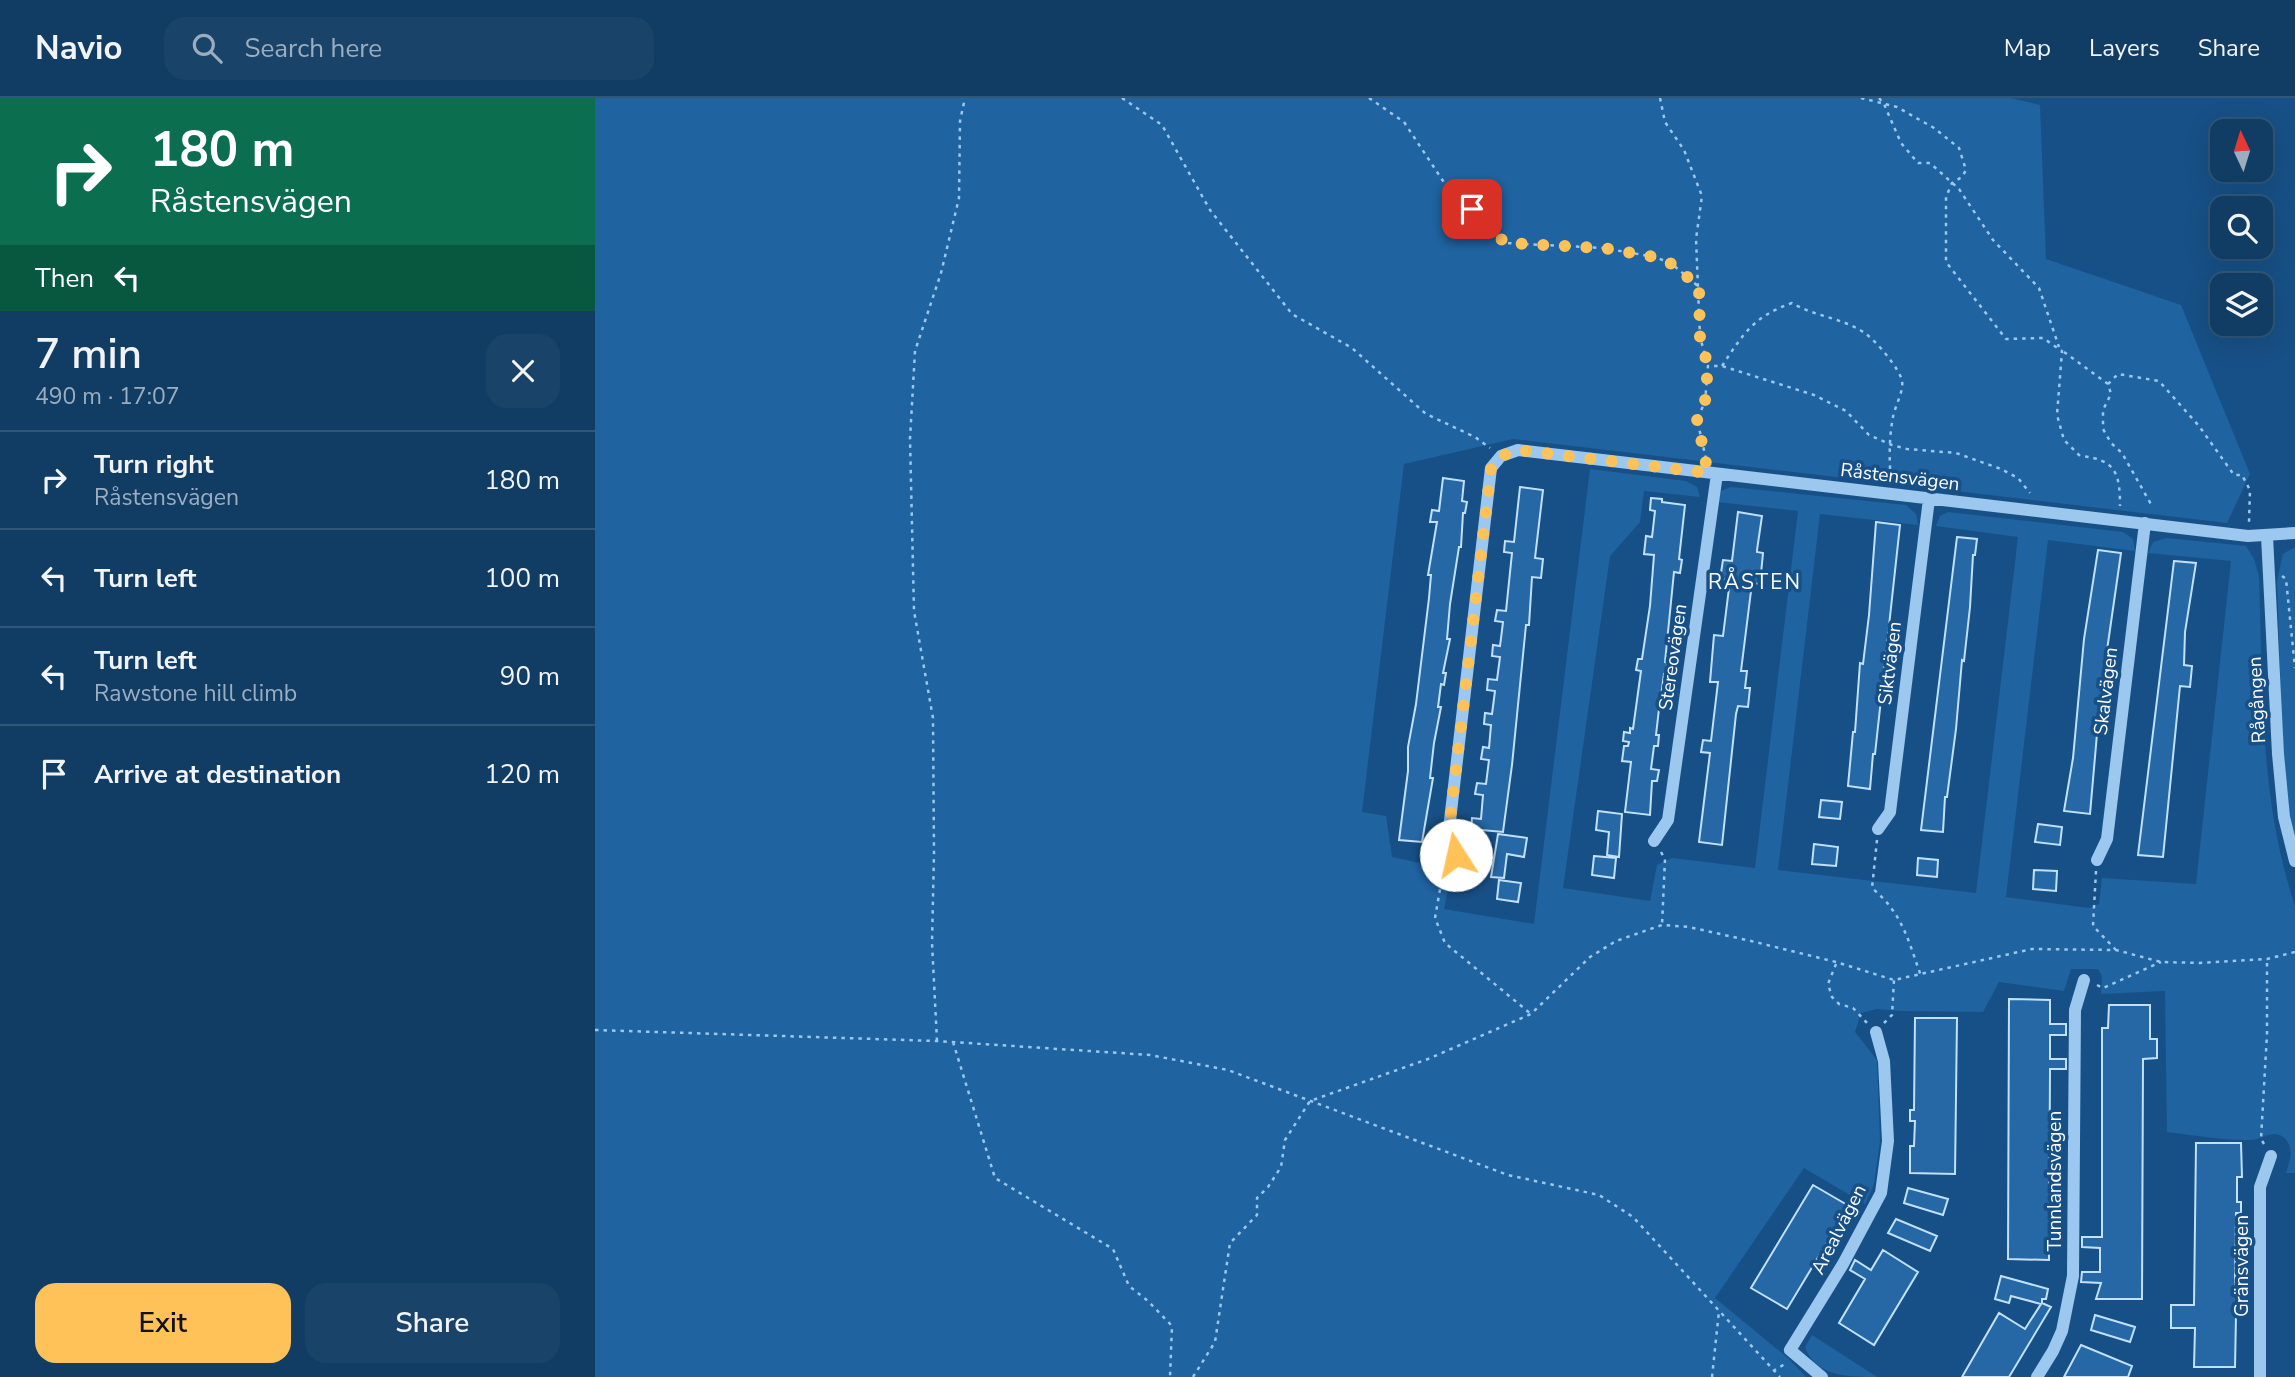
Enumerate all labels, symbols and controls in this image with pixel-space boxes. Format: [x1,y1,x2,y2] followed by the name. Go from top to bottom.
[164,17,654,80] search box
[35,26,122,71] text: Navio
[188,29,226,67] icon: search
[244,31,382,66] text: Search here
[2004,32,2051,64] text: Map
[2089,32,2160,64] text: Layers
[2198,32,2260,64] text: Share
[150,116,294,183] text: 180 m
[2210,119,2273,182] north arrow
[2210,119,2273,336] map controls
[35,126,126,217] icon: right
[1442,179,1502,239] pin
[150,180,352,223] text: Råstensvägen
[1453,190,1491,228] icon: arrive
[2210,196,2273,259] button: search
[108,259,146,297] icon: left
[35,261,94,296] text: Then
[2210,273,2273,336] button: layers
[35,326,142,383] text: 7 min
[486,334,560,408] button: close
[35,381,180,412] text: 490 m · 17:07
[94,447,213,482] text: Turn right
[1839,457,1961,497] street label: Råstensvägen
[35,461,73,499] icon: right
[484,463,560,498] text: 180 m
[94,482,239,513] text: Råstensvägen
[35,559,73,597] icon: left
[94,561,197,596] text: Turn left
[484,561,560,596] text: 100 m
[1708,567,1802,596] district label: RÅSTEN
[1653,602,1693,712] street label: Stereovägen
[1872,620,1908,706] street label: Siktvägen
[94,643,197,678] text: Turn left
[2088,646,2124,737] street label: Skalvägen
[2242,656,2272,744] street label: Rågången
[35,657,73,695] icon: left
[500,659,560,694] text: 90 m
[94,678,297,709] text: Rawstone hill climb
[35,755,73,793] icon: arrive
[94,757,341,792] text: Arrive at destination
[484,757,560,792] text: 120 m
[1419,818,1493,892] position arrow
[2042,1111,2068,1251] street label: Tunnlandsvägen
[1805,1180,1873,1279] street label: Arealvägen
[2229,1215,2255,1317] street label: Gränsvägen
[35,1283,291,1363] button: Exit
[305,1283,560,1363] button: Share

